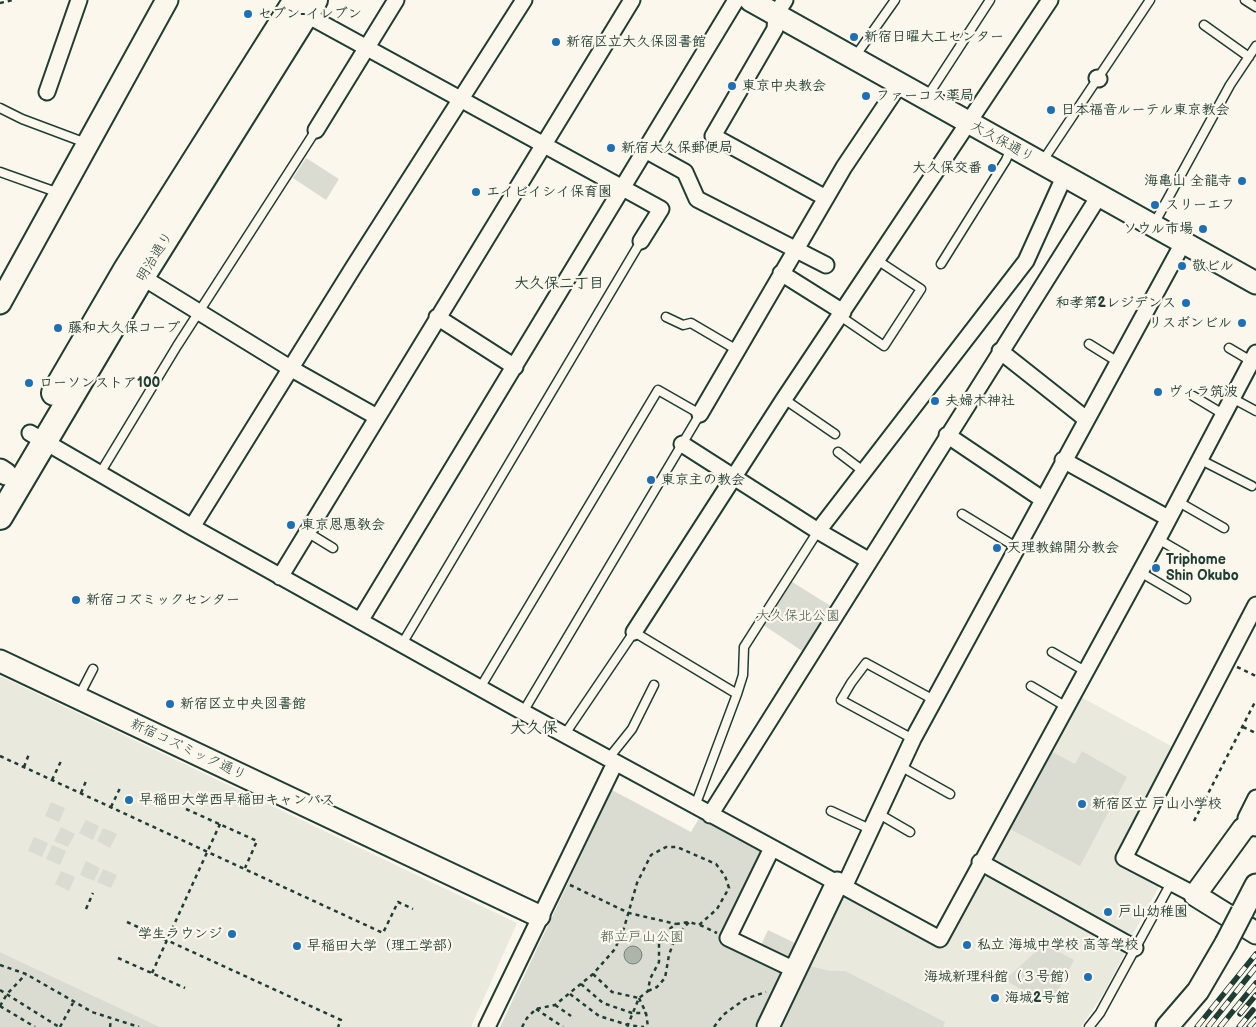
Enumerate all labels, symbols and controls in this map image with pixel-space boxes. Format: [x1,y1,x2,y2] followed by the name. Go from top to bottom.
[258,6,362,22] place label: セブン-イレブン
[242,8,254,20] marker: セブン-イレブン
[864,29,1004,45] place label: 新宿日曜大工センター
[848,31,860,43] marker: 新宿日曜大工センター
[566,34,706,50] place label: 新宿区立大久保図書館
[550,36,562,48] marker: 新宿区立大久保図書館
[742,78,826,94] place label: 東京中央教会
[726,80,738,92] marker: 東京中央教会
[876,88,974,104] place label: ファーコス薬局
[860,90,872,102] marker: ファーコス薬局
[1061,102,1230,118] place label: 日本福音ルーテル東京教会
[1045,104,1057,116] marker: 日本福音ルーテル東京教会
[967,118,1037,166] street label: 大久保通り
[621,140,733,156] place label: 新宿大久保郵便局
[605,142,617,154] marker: 新宿大久保郵便局
[912,160,982,176] place label: 大久保交番
[986,162,998,174] marker: 大久保交番
[1144,173,1232,189] place label: 海亀山 全龍寺
[1236,175,1248,187] marker: 海亀山 全龍寺
[486,184,612,200] place label: エイビイシイ保育園
[470,186,482,198] marker: エイビイシイ保育園
[1165,197,1235,213] place label: スリーエフ
[1149,199,1161,211] marker: スリーエフ
[1123,221,1193,237] place label: ソウル市場
[1197,223,1209,235] marker: ソウル市場
[133,229,177,285] street label: 明治通り
[1192,258,1234,274] place label: 敬ビル
[1176,260,1188,272] marker: 敬ビル
[514,275,604,293] district label: 大久保二丁目
[1056,295,1176,311] place label: 和孝第2レジデンス
[1180,297,1192,309] marker: 和孝第2レジデンス
[1148,315,1232,331] place label: リスボンビル
[1236,317,1248,329] marker: リスボンビル
[68,320,180,336] place label: 藤和大久保コープ
[52,322,64,334] marker: 藤和大久保コープ
[39,375,160,391] place label: ローソンストア100
[23,377,35,389] marker: ローソンストア100
[1168,384,1238,400] place label: ヴィラ筑波
[1152,386,1164,398] marker: ヴィラ筑波
[945,393,1015,409] place label: 夫婦木神社
[929,395,941,407] marker: 夫婦木神社
[661,472,745,488] place label: 東京主の教会
[645,474,657,486] marker: 東京主の教会
[301,517,385,533] place label: 東京恩惠敎会
[285,519,297,531] marker: 東京恩惠敎会
[1007,540,1119,556] place label: 天理教錦開分教会
[991,542,1003,554] marker: 天理教錦開分教会
[1166,552,1239,584] place label: Triphome Shin Okubo
[1150,562,1162,574] marker: Triphome Shin Okubo
[86,592,240,608] place label: 新宿コズミックセンター
[70,594,82,606] marker: 新宿コズミックセンター
[756,608,840,624] park label: 大久保北公園
[180,696,306,712] place label: 新宿区立中央図書館
[164,698,176,710] marker: 新宿区立中央図書館
[127,716,249,784] street label: 新宿コズミック通り
[510,719,558,739] district label: 大久保
[139,792,335,808] place label: 早稲田大学西早稲田キャンパス
[123,794,135,806] marker: 早稲田大学西早稲田キャンパス
[1092,796,1222,812] place label: 新宿区立 戸山小学校
[1076,798,1088,810] marker: 新宿区立 戸山小学校
[1118,904,1188,920] place label: 戸山幼稚園
[1102,906,1114,918] marker: 戸山幼稚園
[138,926,222,942] place label: 学生ラウンジ
[226,928,238,940] marker: 学生ラウンジ
[600,929,684,945] park label: 都立戸山公園
[977,937,1139,953] place label: 私立 海城中学校 高等学校
[307,938,461,954] place label: 早稲田大学（理工学部）
[961,939,973,951] marker: 私立 海城中学校 高等学校
[291,940,303,952] marker: 早稲田大学（理工学部）
[924,969,1078,985] place label: 海城新理科館（３号館）
[1082,971,1094,983] marker: 海城新理科館（３号館）
[1005,990,1069,1006] place label: 海城2号館
[989,992,1001,1004] marker: 海城2号館

